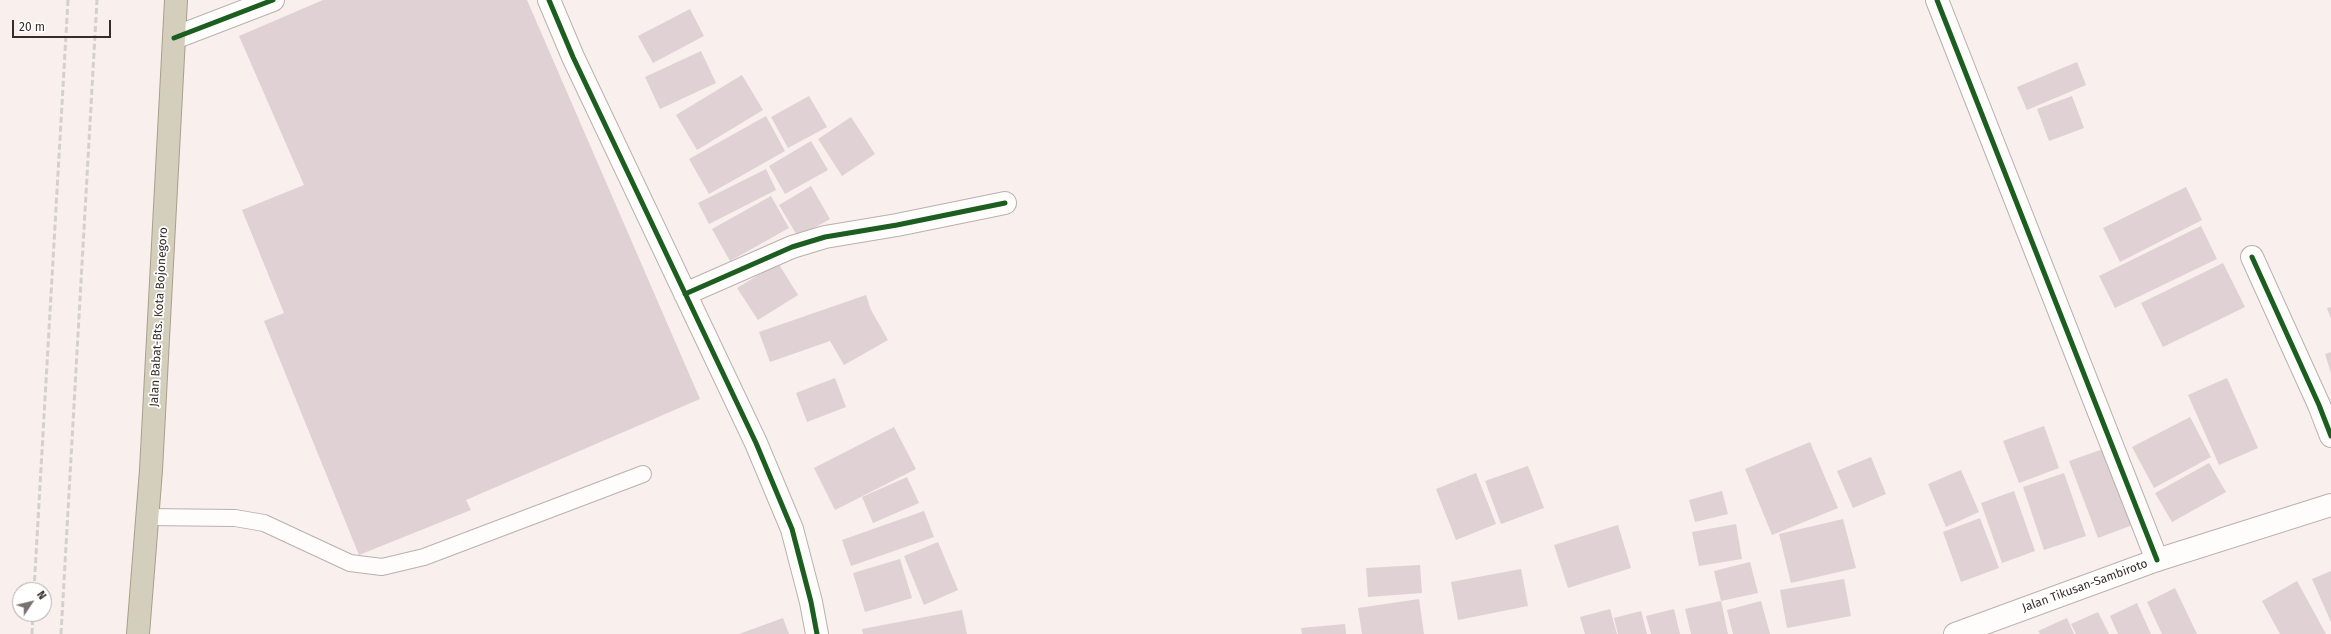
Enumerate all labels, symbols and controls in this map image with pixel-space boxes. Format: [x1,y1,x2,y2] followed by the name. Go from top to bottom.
[14,12,113,38] scale bar
[19,20,45,34] text: 20 m
[147,227,171,407] street label: Jalan Babat-Bts. Kota Bojonegoro
[2020,557,2150,615] street label: Jalan Tikusan-Sambiroto
[12,582,52,622] north arrow
[34,589,49,602] text: N

